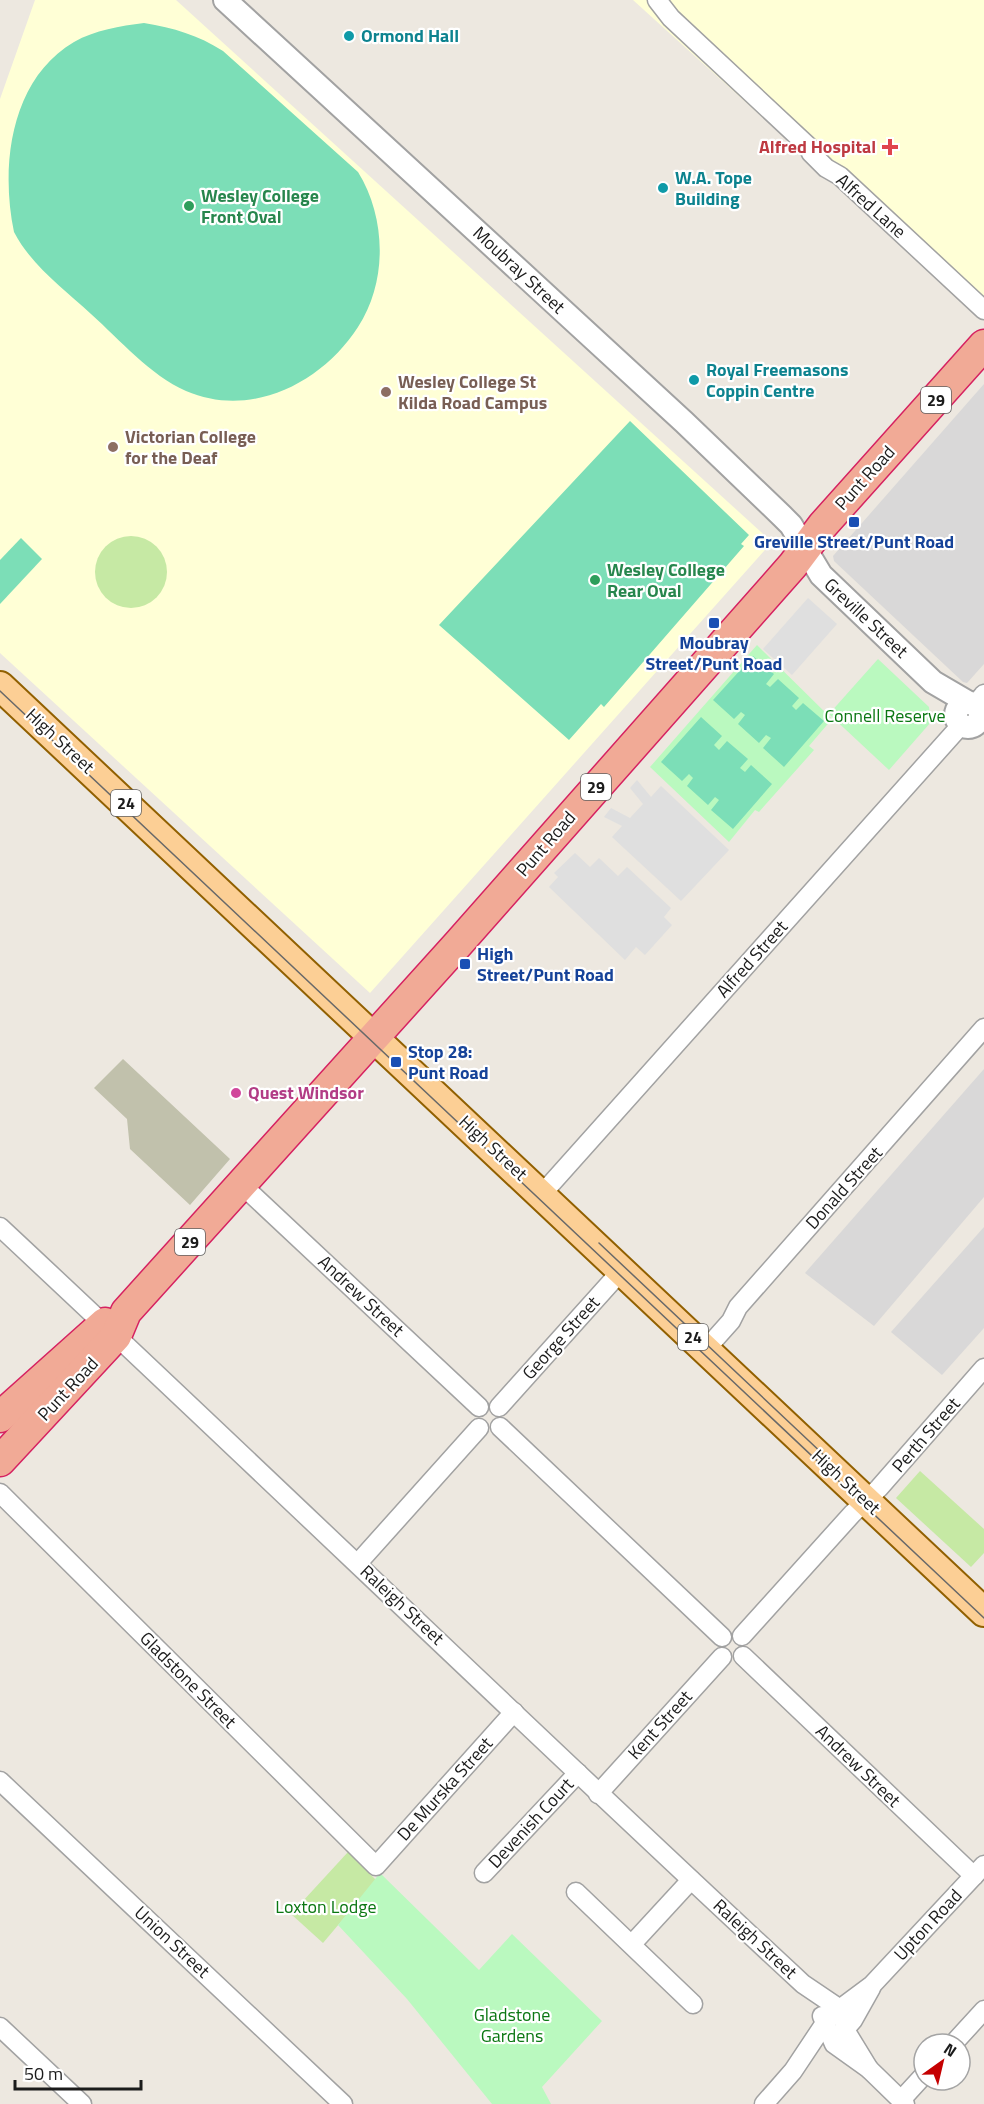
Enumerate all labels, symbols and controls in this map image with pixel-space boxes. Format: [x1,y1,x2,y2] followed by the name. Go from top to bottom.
[361,22,459,49] place label: Ormond Hall
[342,29,356,43] marker: Ormond Hall
[759,133,876,160] place label: Alfred Hospital
[881,138,899,156] marker: Alfred Hospital
[675,164,752,212] place label: W.A. Tope Building
[830,167,912,244] street label: Alfred Lane
[656,181,670,195] marker: W.A. Tope Building
[201,182,319,230] place label: Wesley College Front Oval
[182,199,196,213] marker: Wesley College Front Oval
[467,220,572,320] street label: Moubray Street
[706,356,848,404] place label: Royal Freemasons Coppin Centre
[398,368,547,416] place label: Wesley College St Kilda Road Campus
[687,373,701,387] marker: Royal Freemasons Coppin Centre
[379,385,393,399] marker: Wesley College St Kilda Road Campus
[921,387,951,413] road number: 29
[125,423,256,471] place label: Victorian College for the Deaf
[828,439,901,516] street label: Punt Road
[106,440,120,454] marker: Victorian College for the Deaf
[847,515,861,529] marker: Greville Street/Punt Road
[754,528,954,555] place label: Greville Street/Punt Road
[607,556,725,604] place label: Wesley College Rear Oval
[818,571,915,664] street label: Greville Street
[588,573,602,587] marker: Wesley College Rear Oval
[707,616,721,630] marker: Moubray Street/Punt Road
[646,629,782,677] place label: Moubray Street/Punt Road
[20,702,101,780] street label: High Street
[824,702,946,729] park label: Connell Reserve
[581,774,611,800] road number: 29
[111,790,141,816] road number: 24
[509,805,582,882] street label: Punt Road
[710,914,794,1003] street label: Alfred Street
[477,940,614,988] place label: High Street/Punt Road
[458,957,472,971] marker: High Street/Punt Road
[408,1038,489,1086] place label: Stop 28: Punt Road
[389,1055,403,1069] marker: Stop 28: Punt Road
[248,1079,364,1106] place label: Quest Windsor
[229,1086,243,1100] marker: Quest Windsor
[453,1109,534,1187] street label: High Street
[799,1140,889,1235] street label: Donald Street
[175,1229,205,1255] road number: 29
[312,1249,411,1343] street label: Andrew Street
[516,1289,606,1386] street label: George Street
[678,1324,708,1350] road number: 24
[31,1351,104,1427] street label: Punt Road
[885,1390,967,1478] street label: Perth Street
[806,1443,887,1521] street label: High Street
[354,1558,451,1651] street label: Raleigh Street
[134,1625,243,1735] street label: Gladstone Street
[621,1683,699,1765] street label: Kent Street
[810,1718,907,1814] street label: Andrew Street
[390,1730,499,1847] street label: De Murska Street
[482,1771,580,1874] street label: Devenish Court
[887,1883,968,1967] street label: Upton Road
[707,1892,804,1985] street label: Raleigh Street
[275,1893,377,1920] park label: Loxton Lodge
[128,1899,217,1984] street label: Union Street
[474,2001,550,2049] park label: Gladstone Gardens
[912,2032,972,2092] north arrow
[939,2037,962,2063] text: N
[15,2053,141,2091] scale bar
[24,2060,63,2087] text: 50 m

